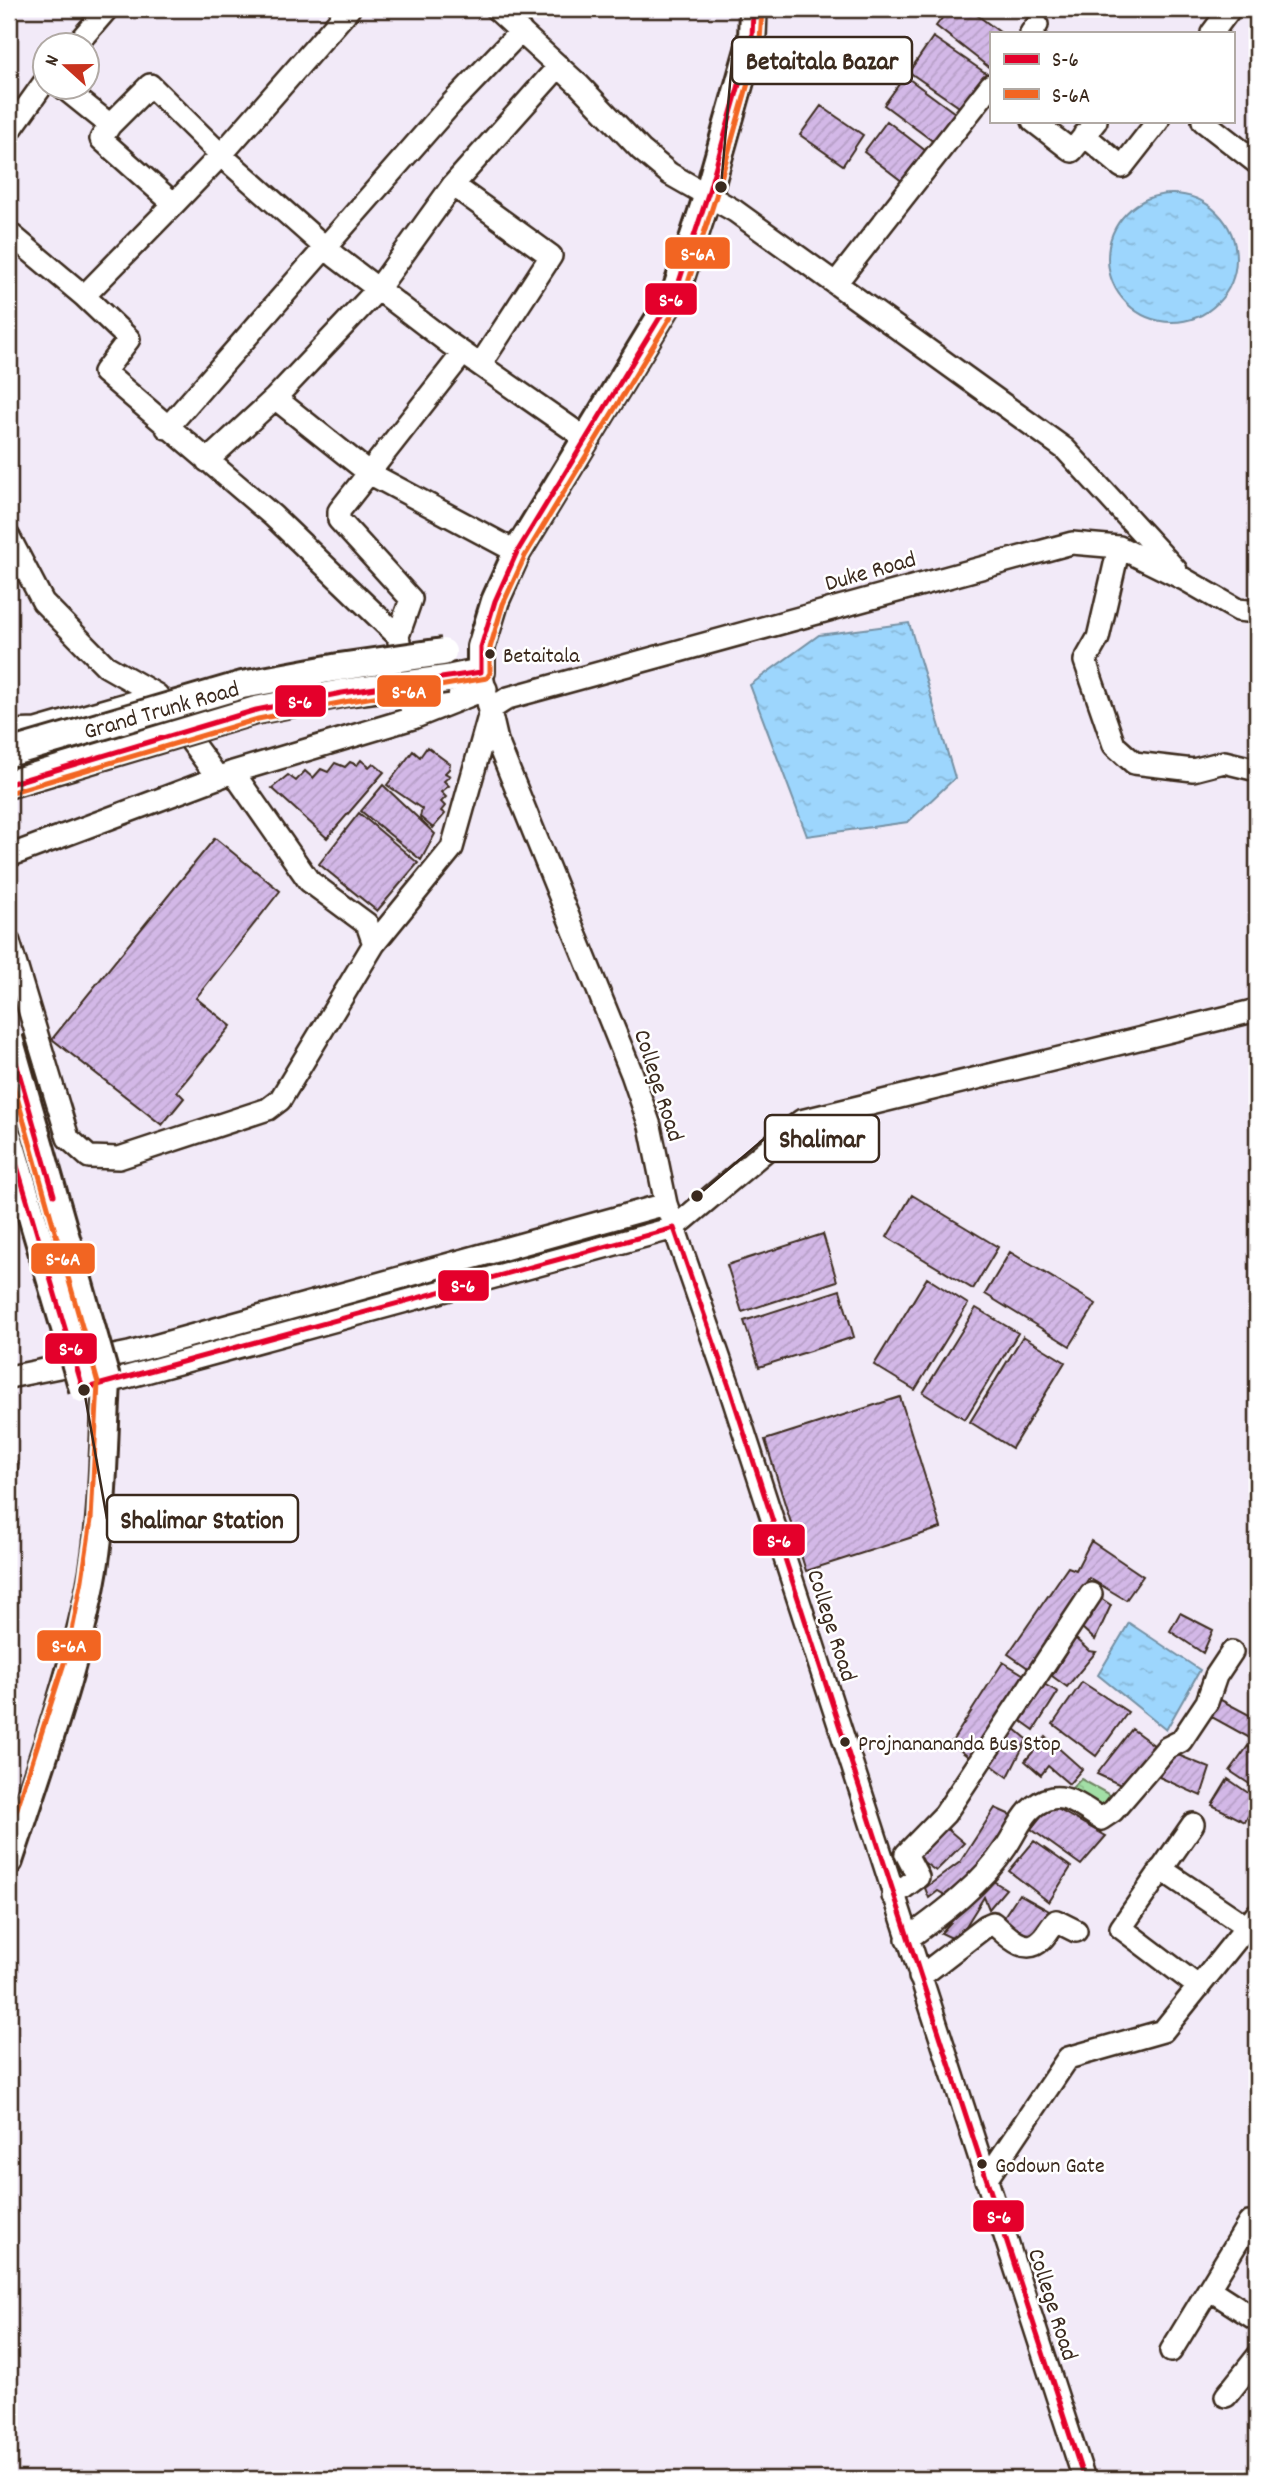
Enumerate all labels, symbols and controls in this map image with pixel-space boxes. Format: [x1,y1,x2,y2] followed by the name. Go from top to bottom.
[32,32,102,102] north arrow
[990,32,1234,122] legend
[732,37,912,84] callout: Betaitala Bazar
[746,45,899,82] text: Betaitala Bazar
[1052,47,1079,77] text: S-6
[39,52,68,70] text: N
[1052,83,1090,113] text: S-6A
[664,236,731,270] line badge: S-6A
[681,243,715,270] text: S-6A
[644,282,698,316] line badge: S-6
[659,289,683,316] text: S-6
[821,544,920,602] street label: Duke Road
[503,642,580,673] place label: Betaitala
[483,647,497,661] marker: Betaitala
[80,673,244,750] street label: Grand Trunk Road
[376,674,442,708] line badge: S-6A
[392,681,426,708] text: S-6A
[274,684,327,718] line badge: S-6
[288,691,312,718] text: S-6
[623,1026,691,1146] street label: College Road
[765,1115,879,1162] callout: Shalimar
[779,1123,865,1160] text: Shalimar
[30,1242,96,1275] line badge: S-6A
[46,1248,80,1275] text: S-6A
[437,1269,490,1302] line badge: S-6
[451,1275,475,1302] text: S-6
[44,1332,98,1365] line badge: S-6
[59,1338,83,1365] text: S-6
[107,1495,298,1542] callout: Shalimar Station
[120,1504,284,1541] text: Shalimar Station
[752,1523,806,1557] line badge: S-6
[767,1530,791,1557] text: S-6
[796,1566,864,1686] street label: College Road
[36,1629,102,1662] line badge: S-6A
[52,1635,86,1662] text: S-6A
[858,1730,1061,1761] place label: Projnanananda Bus Stop
[838,1735,852,1749] marker: Projnanananda Bus Stop
[995,2152,1105,2183] place label: Godown Gate
[975,2157,989,2171] marker: Godown Gate
[972,2199,1025,2233] line badge: S-6
[987,2206,1011,2233] text: S-6
[1017,2245,1085,2365] street label: College Road

